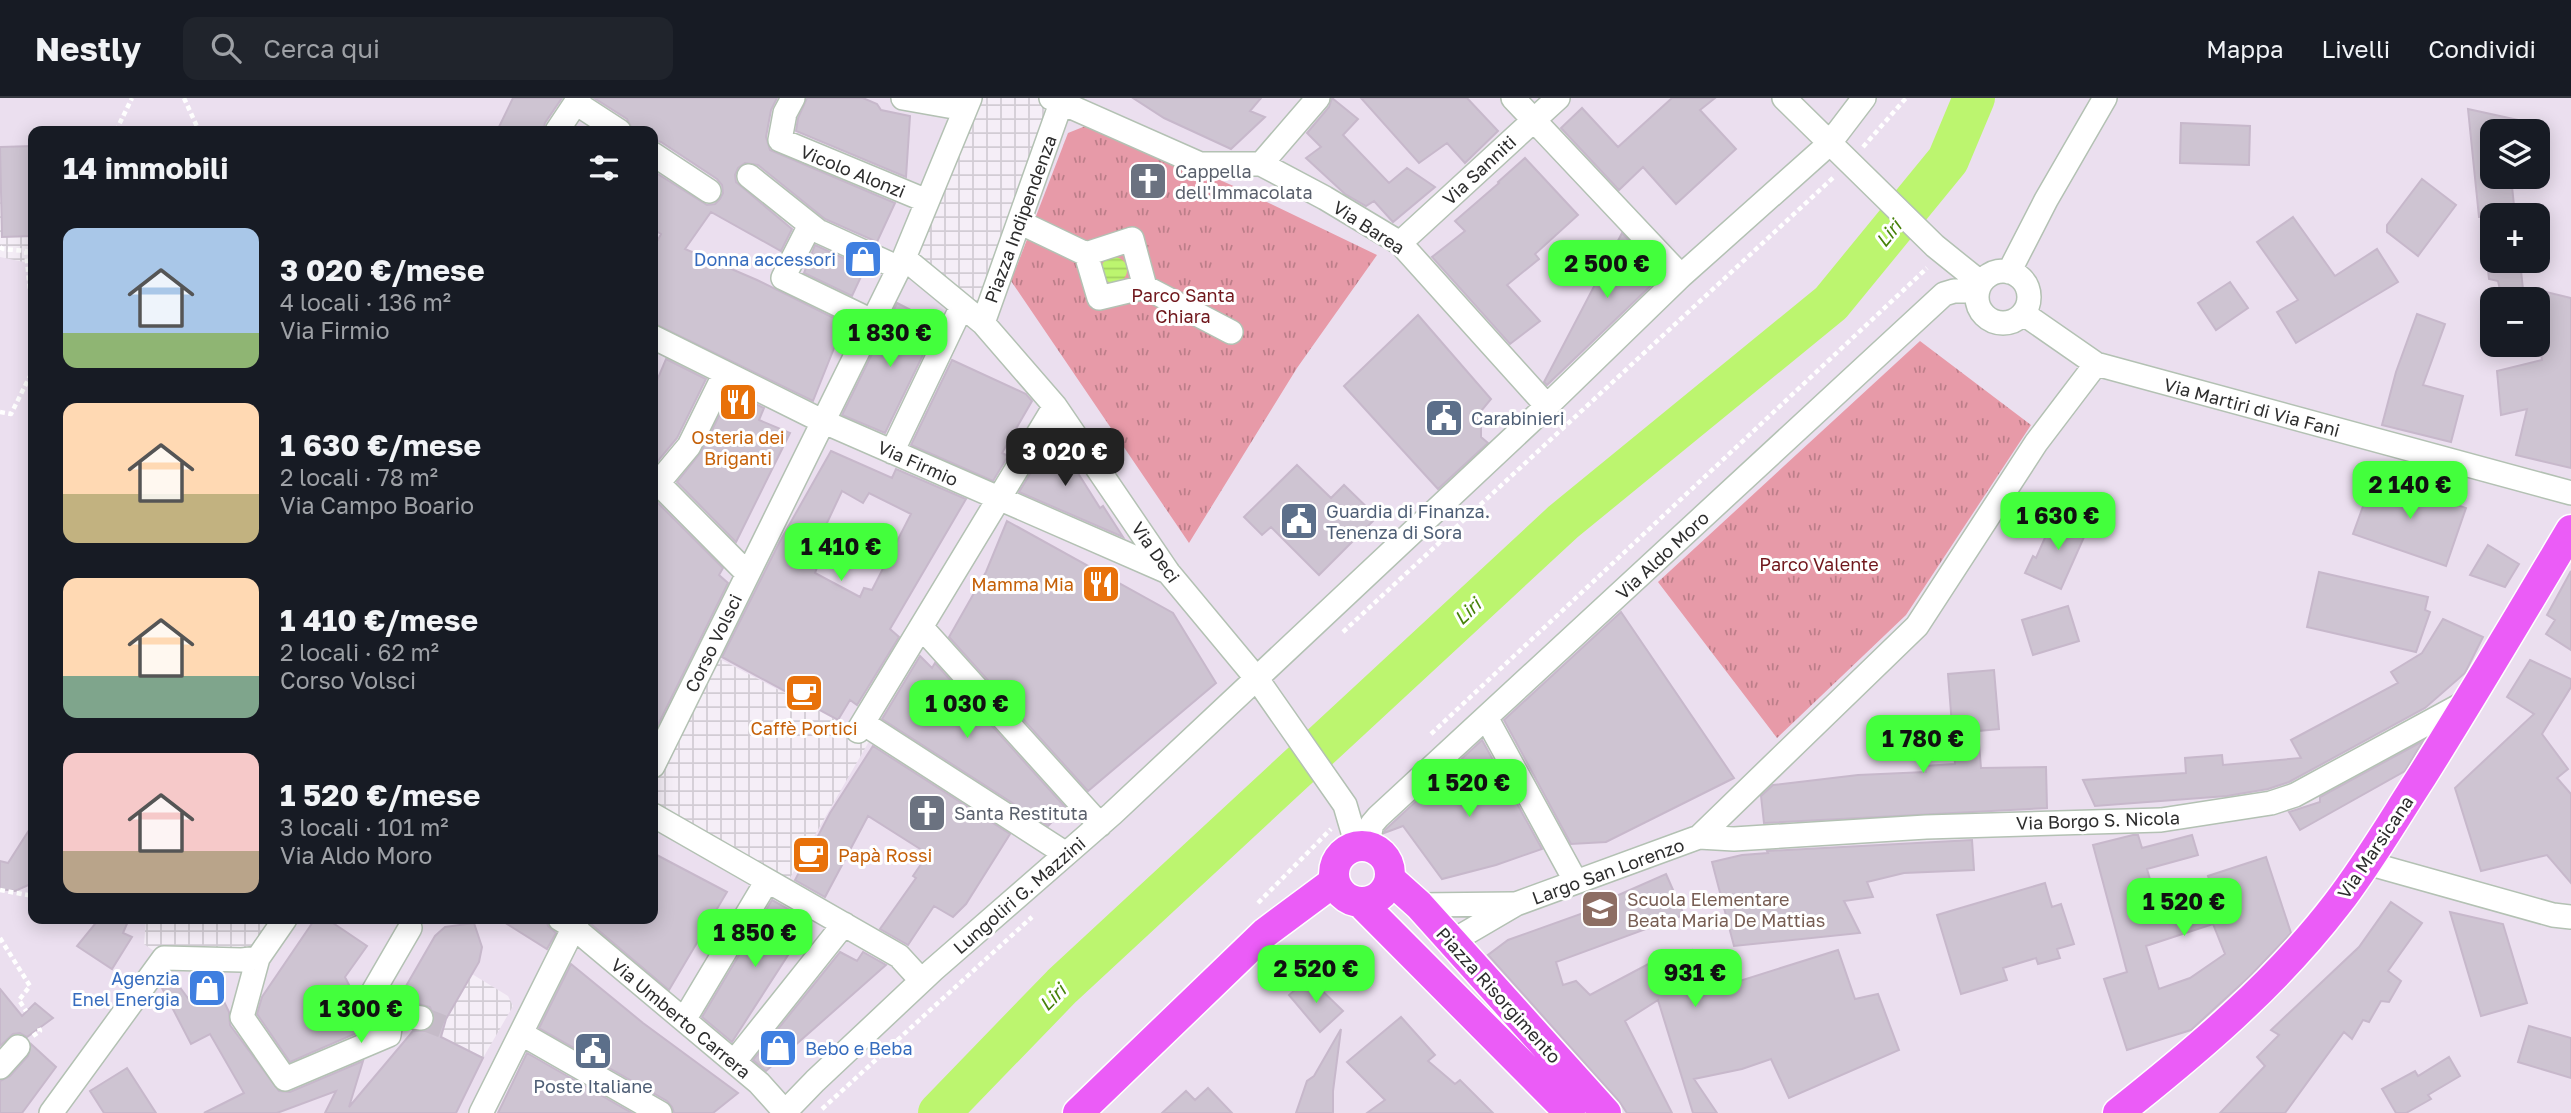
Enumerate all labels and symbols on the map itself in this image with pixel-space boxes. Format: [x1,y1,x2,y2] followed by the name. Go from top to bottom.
[1438,131,1520,209] street label: Via Sanniti
[979,132,1061,306] street label: Piazza Indipendenza
[797,140,909,202] street label: Vicolo Alonzi
[1127,160,1169,202] church icon: Cappella dell'Immacolata
[1175,160,1313,203] place label: Cappella dell'Immacolata
[1329,196,1409,258] street label: Via Barea
[1870,213,1907,251] water label: Liri
[842,238,884,280] shop icon: Donna accessori
[1542,240,1672,300] pin: 2 500 €
[694,248,836,270] place label: Donna accessori
[1131,284,1235,327] park label: Parco Santa Chiara
[825,310,955,369] pin: 1 830 €
[2162,373,2342,441] street label: Via Martiri di Via Fani
[717,381,759,423] restaurant icon: Osteria dei Briganti
[1423,397,1465,439] public building icon: Carabinieri
[1471,407,1565,429] place label: Carabinieri
[691,426,785,469] place label: Osteria dei Briganti
[1000,428,1130,488] pin: 3 020 €
[874,436,962,490] street label: Via Firmio
[2345,462,2475,521] pin: 2 140 €
[1993,492,2123,552] pin: 1 630 €
[1278,500,1320,542] public building icon: Guardia di Finanza. Tenenza di Sora
[1326,500,1490,543] place label: Guardia di Finanza. Tenenza di Sora
[1611,506,1713,604] street label: Via Aldo Moro
[1127,517,1185,587] street label: Via Deci
[776,524,906,583] pin: 1 410 €
[1759,553,1879,575] park label: Parco Valente
[1080,563,1122,605] restaurant icon: Mamma Mia
[971,573,1074,595] place label: Mamma Mia
[680,590,746,696] street label: Corso Volsci
[1449,592,1487,629] water label: Liri
[783,672,825,714] cafe icon: Caffè Portici
[902,680,1032,740] pin: 1 030 €
[1858,716,1988,775] pin: 1 780 €
[751,717,857,739] place label: Caffè Portici
[1404,760,1534,819] pin: 1 520 €
[2332,791,2418,903] street label: Via Marsicana
[906,792,948,834] church icon: Santa Restituta
[954,802,1088,824] place label: Santa Restituta
[2016,806,2180,834] street label: Via Borgo S. Nicola
[948,832,1090,958] street label: Lungoliri G. Mazzini
[1529,833,1687,909] street label: Largo San Lorenzo
[790,834,832,876] cafe icon: Papà Rossi
[838,844,932,866] place label: Papà Rossi
[2119,878,2249,938] pin: 1 520 €
[1579,888,1621,930] school or university icon: Scuola Elementare Beata Maria De Mattias
[1627,888,1825,931] place label: Scuola Elementare Beata Maria De Mattias
[690,910,820,969] pin: 1 850 €
[1432,922,1566,1068] street label: Piazza Risorgimento
[1251,946,1381,1005] pin: 2 520 €
[1646,950,1744,1009] pin: 931 €
[607,953,755,1083] street label: Via Umberto Carrera
[72,967,180,1010] place label: Agenzia Enel Energia
[186,967,228,1009] shop icon: Agenzia Enel Energia
[1034,977,1072,1015] water label: Liri
[296,986,426,1045] pin: 1 300 €
[757,1027,799,1069] shop icon: Bebo e Beba
[572,1030,614,1072] public building icon: Poste Italiane
[805,1037,913,1059] place label: Bebo e Beba
[533,1075,653,1097] place label: Poste Italiane

